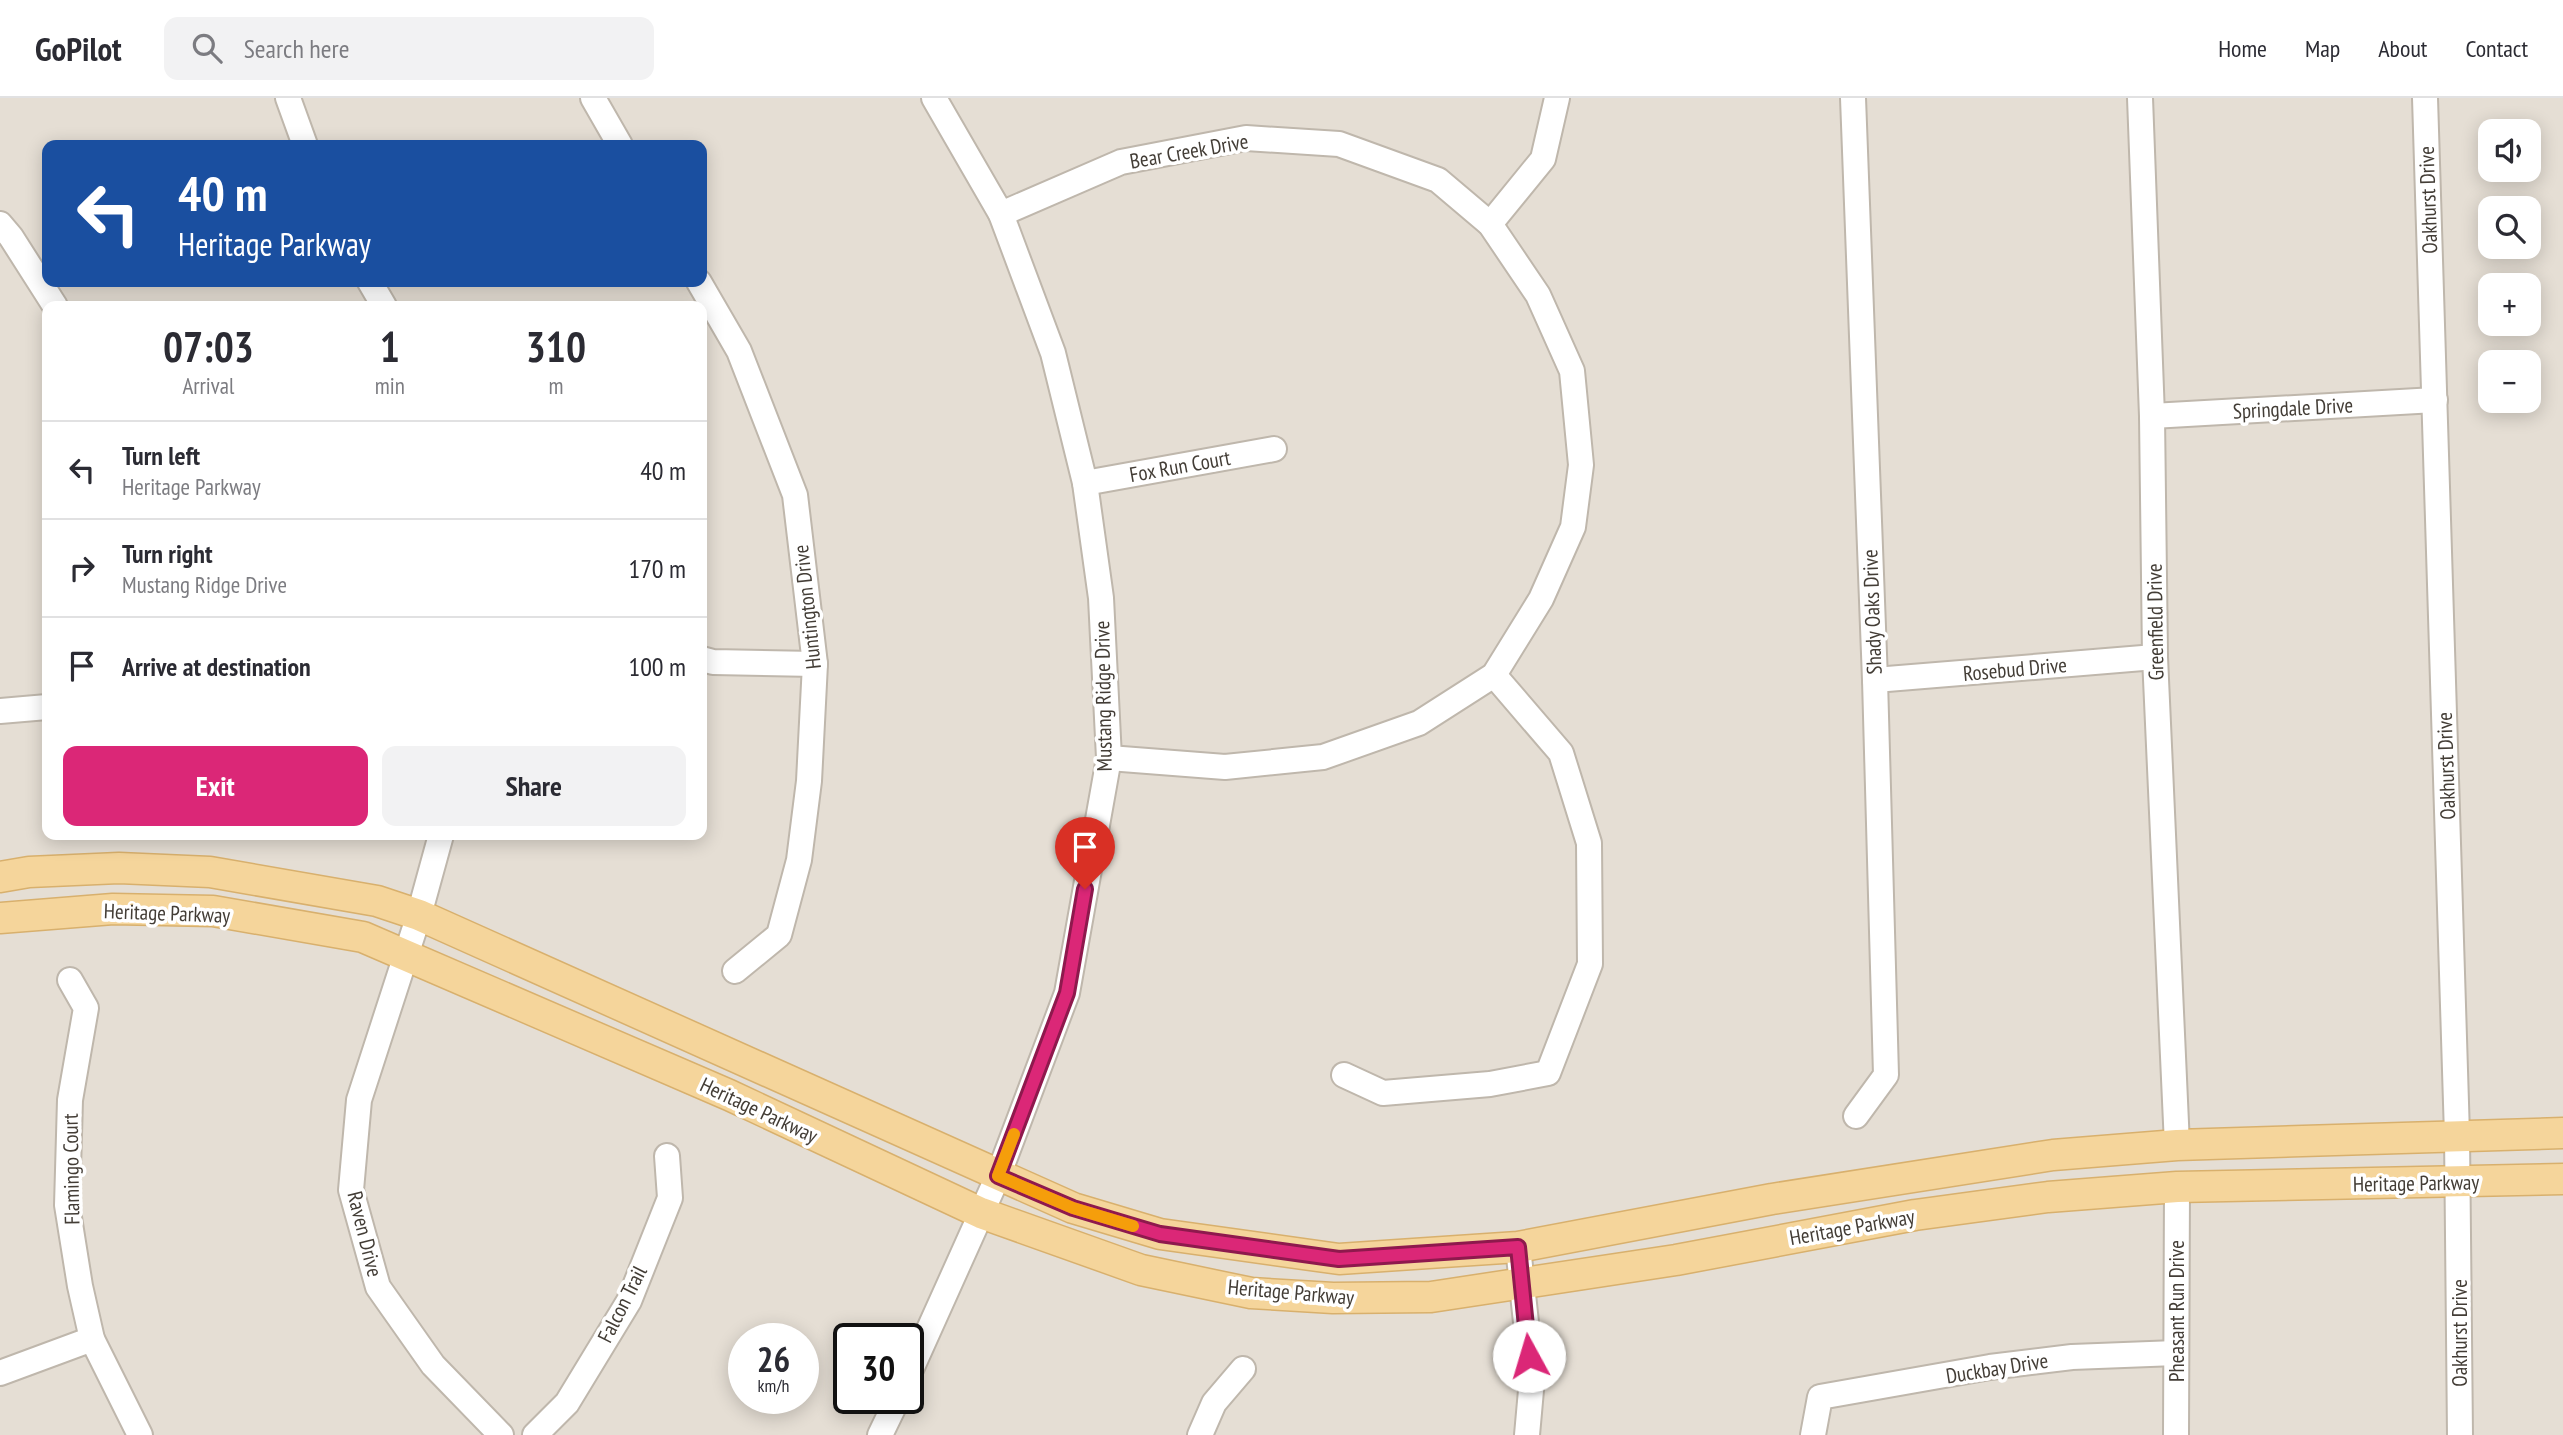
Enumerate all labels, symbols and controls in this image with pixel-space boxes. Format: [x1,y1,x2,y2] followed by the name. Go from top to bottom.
[164,17,654,80] search box
[35,27,122,70] text: GoPilot
[188,29,226,67] icon: search
[244,32,349,65] text: Search here
[2218,33,2267,64] text: Home
[2305,33,2340,64] text: Map
[2378,33,2427,64] text: About
[2465,33,2528,64] text: Contact
[2478,119,2541,413] map controls
[2478,119,2541,182] button: sound
[1128,127,1250,175] street label: Bear Creek Drive
[2413,146,2443,254] street label: Oakhurst Drive
[178,161,267,225] text: 40 m
[63,168,154,259] icon: left
[2478,196,2541,259] button: search
[178,223,371,265] text: Heritage Parkway
[2478,273,2541,336] button: +
[163,319,254,374] text: 07:03
[380,319,400,374] text: 1
[526,319,586,374] text: 310
[2478,350,2541,413] button: −
[182,371,234,400] text: Arrival
[375,371,405,400] text: min
[548,371,563,400] text: m
[2232,391,2354,425] street label: Springdale Drive
[122,439,200,472] text: Turn left
[1127,444,1233,488] street label: Fox Run Court
[63,451,101,489] icon: left
[640,454,686,487] text: 40 m
[122,472,261,501] text: Heritage Parkway
[122,537,213,570] text: Turn right
[787,544,827,670] street label: Huntington Drive
[63,549,101,587] icon: right
[1856,549,1888,675] street label: Shady Oaks Drive
[628,552,686,585] text: 170 m
[2140,563,2170,681] street label: Greenfield Drive
[122,570,287,599] text: Mustang Ridge Drive
[1088,620,1118,772] street label: Mustang Ridge Drive
[63,647,101,685] icon: arrive
[122,650,311,683] text: Arrive at destination
[628,650,686,683] text: 100 m
[1962,651,2068,687] street label: Rosebud Drive
[2431,712,2461,820] street label: Oakhurst Drive
[63,746,368,826] button: Exit
[382,746,686,826] button: Share
[1055,817,1115,889] pin
[1066,828,1104,866] icon: arrive
[103,897,231,929] street label: Heritage Parkway
[696,1071,822,1149] street label: Heritage Parkway
[57,1113,85,1225] street label: Flamingo Court
[2353,1168,2480,1198] street label: Heritage Parkway
[341,1188,389,1280] street label: Raven Drive
[1787,1203,1917,1251] street label: Heritage Parkway
[2163,1240,2190,1382] street label: Pheasant Run Drive
[591,1261,653,1347] street label: Falcon Trail
[1227,1273,1355,1311] street label: Heritage Parkway
[2446,1279,2473,1387] street label: Oakhurst Drive
[1492,1319,1566,1393] position arrow
[833,1323,924,1414] speed limit sign: 30
[757,1336,790,1382] text: 26
[1944,1347,2050,1389] street label: Duckbay Drive
[758,1374,789,1397] text: km/h

